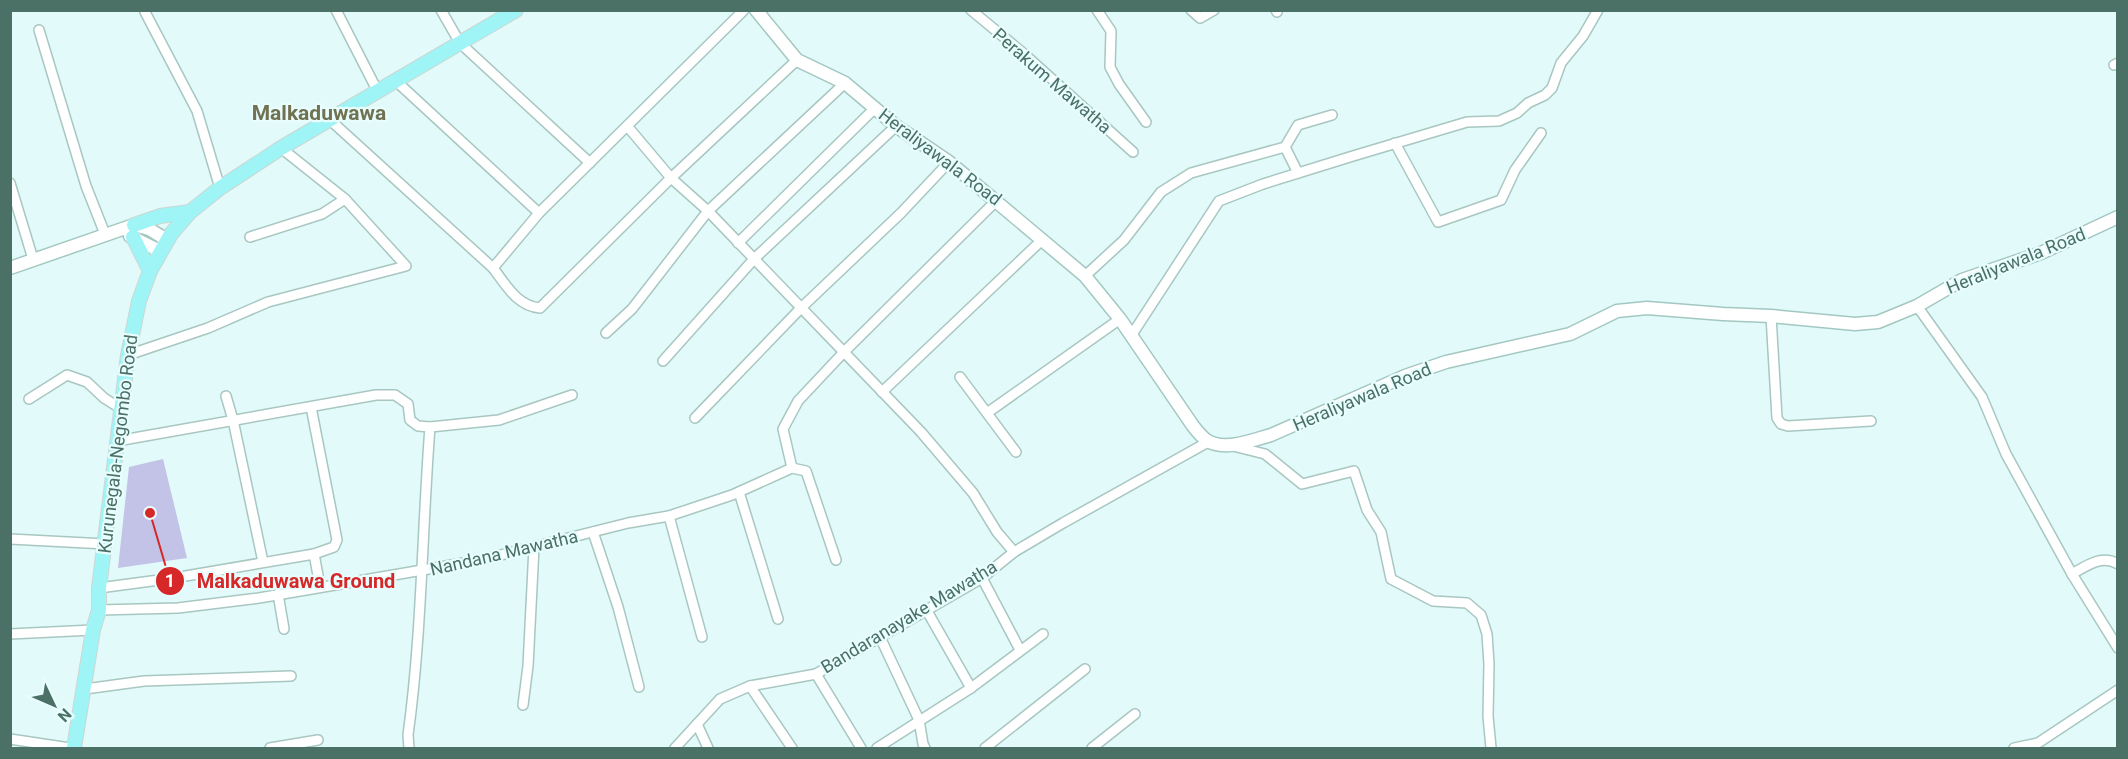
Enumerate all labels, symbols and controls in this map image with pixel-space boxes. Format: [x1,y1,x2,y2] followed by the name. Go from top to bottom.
[989,23,1116,138] street label: Perakum Mawatha
[252,101,386,125] district label: Malkaduwawa
[875,104,1006,210] street label: Heraliyawala Road
[1943,223,2088,298] street label: Heraliyawala Road
[94,333,141,555] street label: Kurunegala-Negombo Road
[1290,358,1434,435] street label: Heraliyawala Road
[428,525,580,580] street label: Nandana Mawatha
[817,556,1001,677] street label: Bandaranayake Mawatha
[155,562,408,600] callout: Malkaduwawa Ground
[197,569,395,593] text: Malkaduwawa Ground
[165,570,175,591] text: 1
[24,675,84,735] north arrow
[54,704,75,726] text: N

